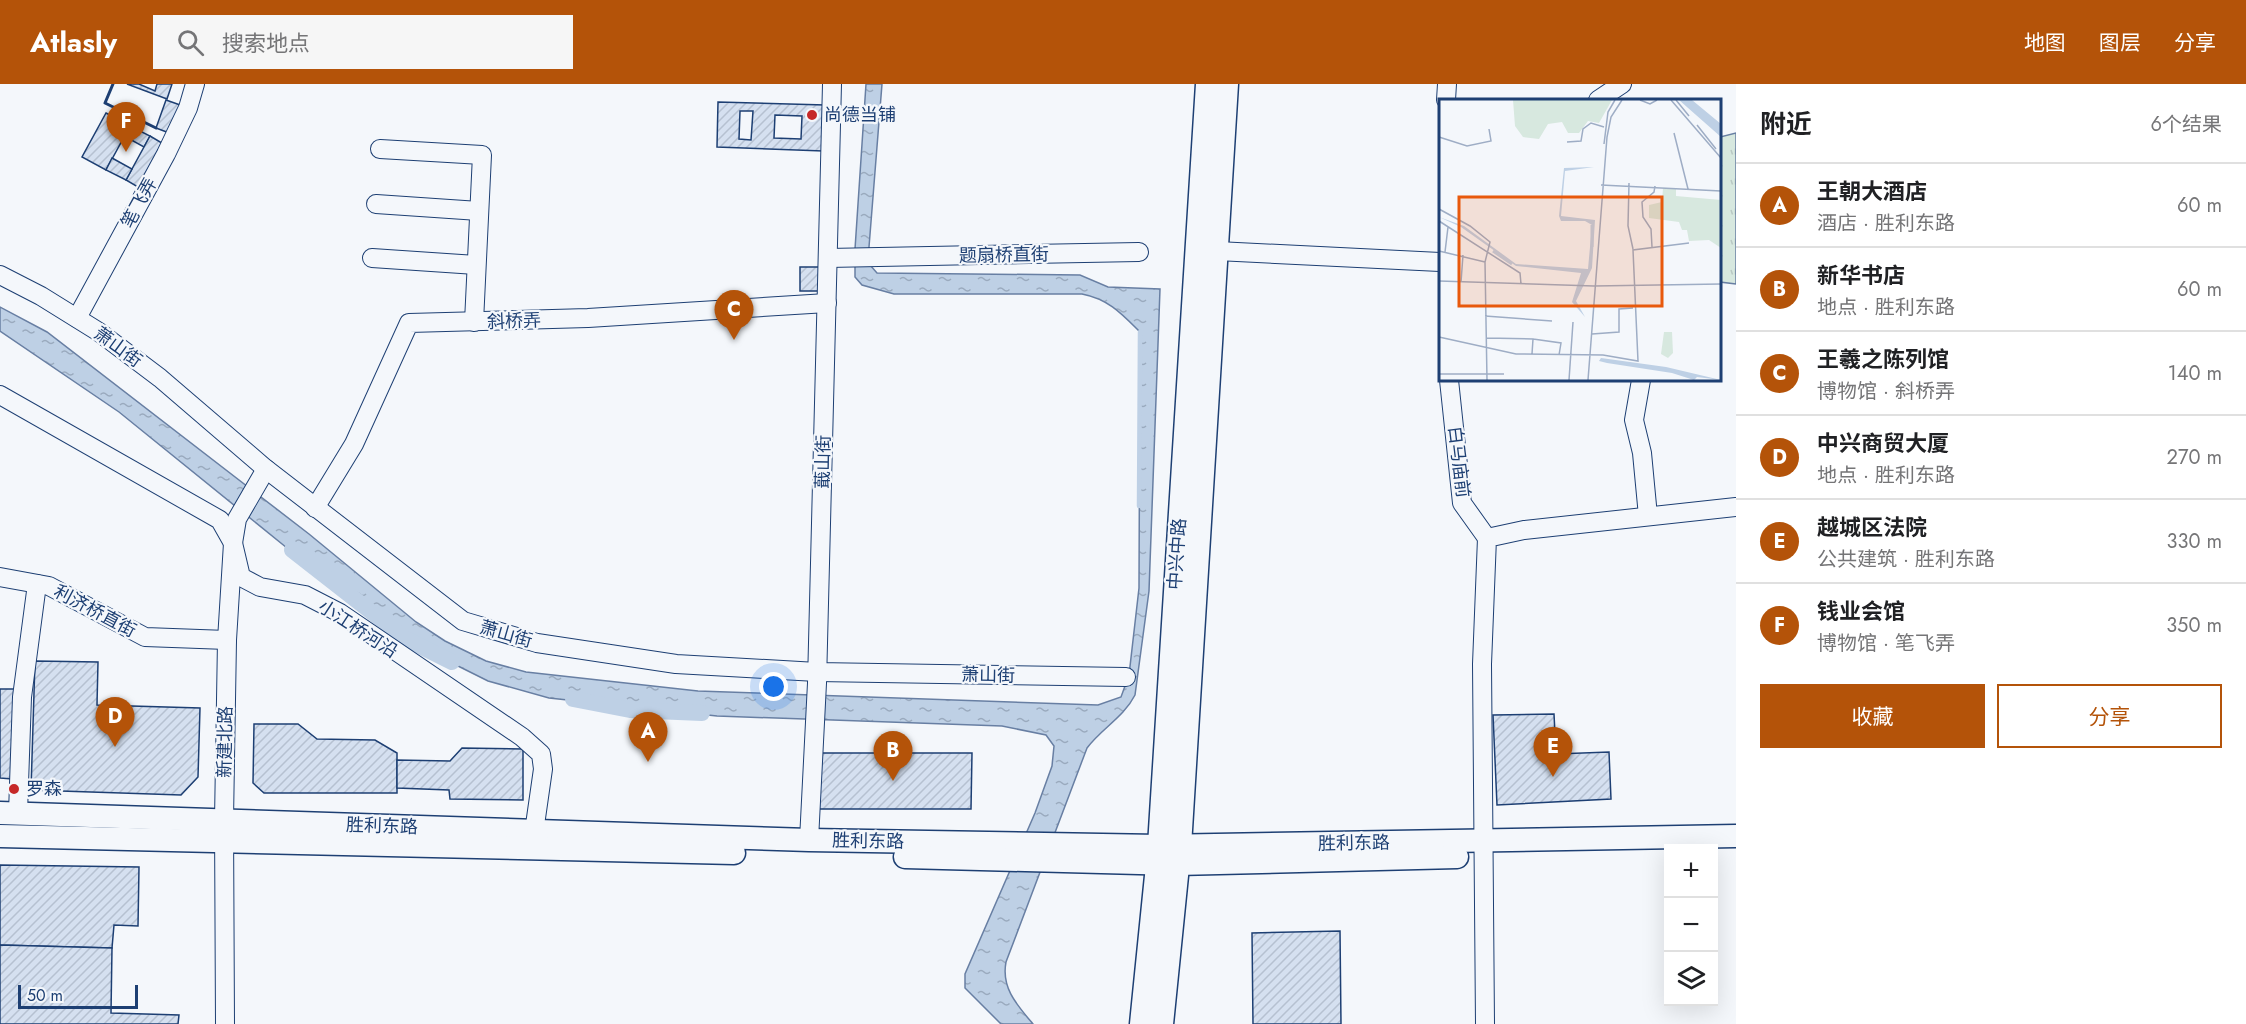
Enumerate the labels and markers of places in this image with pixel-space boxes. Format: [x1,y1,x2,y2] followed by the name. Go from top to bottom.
[824,102,896,128] place label: 尚德当铺
[106,103,146,152] pin: F
[805,108,819,122] marker: 尚德当铺
[714,290,754,340] pin: C
[96,698,134,747] pin: D
[628,712,668,762] pin: A
[1534,728,1572,777] pin: E
[874,732,912,781] pin: B
[26,776,62,802] place label: 罗森
[7,782,21,796] marker: 罗森

